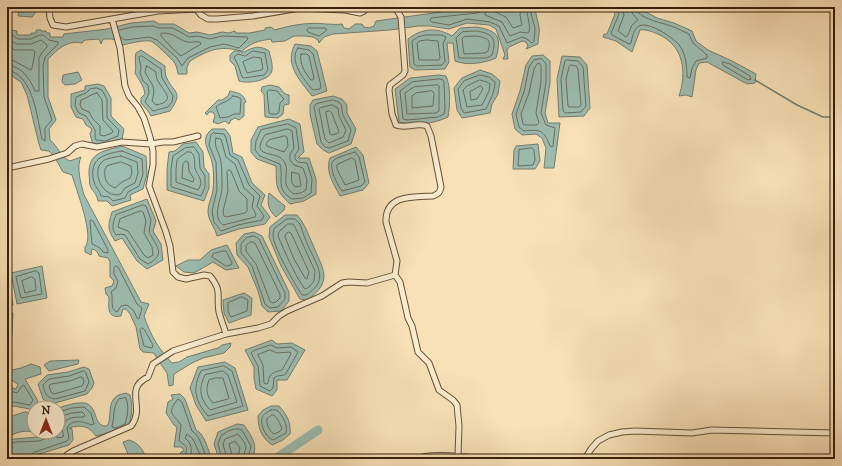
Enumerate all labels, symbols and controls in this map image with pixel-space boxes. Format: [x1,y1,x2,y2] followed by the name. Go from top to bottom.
[26,400,66,440] north arrow
[41,404,51,418] text: N

